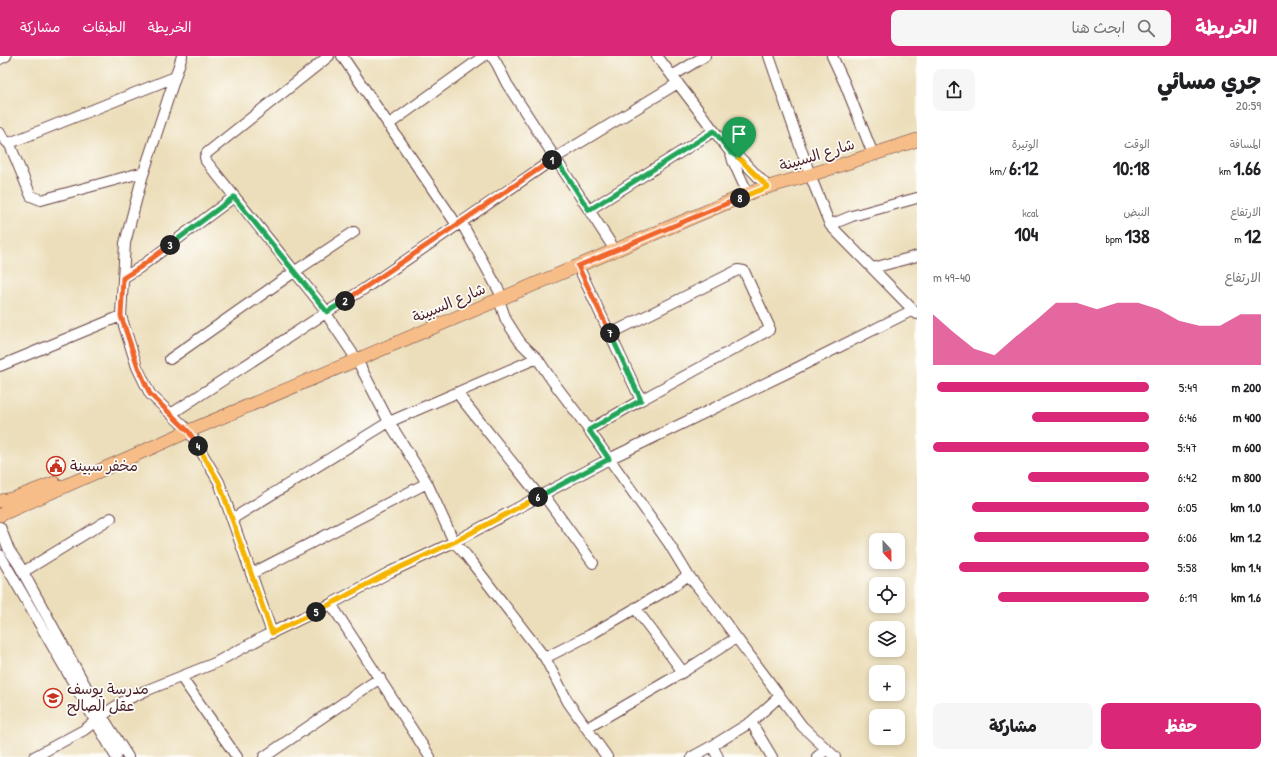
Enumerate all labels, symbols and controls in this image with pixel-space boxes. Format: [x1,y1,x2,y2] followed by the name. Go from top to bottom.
[891,10,1171,46] search box
[1195,14,1257,40] text: الخريطة
[20,17,60,36] text: مشاركة
[82,17,126,36] text: الطبقات
[148,17,191,36] text: الخريطة
[1072,17,1125,38] text: ابحث هنا
[1135,17,1157,39] icon: search
[1157,66,1261,96] text: جري مسائي
[933,69,975,111] button: share
[1236,96,1261,114] text: 20:59
[722,117,756,158] pin
[728,123,750,145] icon: arrive
[777,133,857,176] street label: شارع السبينة
[1012,137,1038,151] text: الوتيرة
[1124,137,1150,151] text: الوقت
[1230,137,1261,151] text: المسافة
[542,150,562,170] pin: 1
[550,153,554,167] text: 1
[1009,154,1038,181] text: 6:12
[1113,154,1150,181] text: 10:18
[1234,154,1261,181] text: 1.66
[990,164,1009,178] text: /km
[1219,164,1234,178] text: km
[730,188,750,208] pin: 8
[738,191,742,205] text: 8
[1123,205,1150,219] text: النبض
[1230,205,1261,219] text: الارتفاع
[1022,206,1038,220] text: kcal
[1015,220,1038,247] text: 104
[1125,222,1150,249] text: 138
[1244,222,1261,249] text: 12
[1106,232,1125,246] text: bpm
[1234,232,1244,246] text: m
[160,235,180,255] pin: 3
[168,238,172,252] text: 3
[933,268,971,286] text: 40–49 m
[1225,268,1261,286] text: الارتفاع
[409,278,489,327] street label: شارع السبينة
[335,291,355,311] pin: 2
[342,294,348,308] text: 2
[600,323,620,343] pin: 7
[607,326,613,340] text: 7
[1179,378,1197,396] text: 5:49
[1231,378,1261,396] text: 200 m
[1179,408,1197,426] text: 6:46
[1233,408,1261,426] text: 400 m
[188,436,208,456] pin: 4
[1177,438,1197,456] text: 5:47
[1232,438,1261,456] text: 600 m
[196,439,200,453] text: 4
[45,455,67,477] public building icon: مخفر سبينة
[70,455,138,476] place label: مخفر سبينة
[1178,468,1197,486] text: 6:42
[1232,468,1261,486] text: 800 m
[528,487,548,507] pin: 6
[536,490,540,504] text: 6
[1177,498,1197,516] text: 6:05
[1230,498,1261,516] text: 1.0 km
[1178,528,1197,546] text: 6:06
[1230,528,1261,546] text: 1.2 km
[869,533,905,569] north arrow
[869,533,905,745] map controls
[1177,558,1197,576] text: 5:58
[1231,558,1261,576] text: 1.4 km
[869,577,905,613] button: locate
[1179,588,1197,606] text: 6:19
[1231,588,1261,606] text: 1.6 km
[306,602,326,622] pin: 5
[314,605,318,619] text: 5
[869,621,905,657] button: layers
[869,665,905,701] button: +
[67,678,149,716] place label: مدرسة يوسف عقل الصالح
[42,687,64,709] school or university icon: مدرسة يوسف عقل الصالح
[933,703,1093,749] button: مشاركة
[1101,703,1261,749] button: حفظ
[869,709,905,745] button: −

